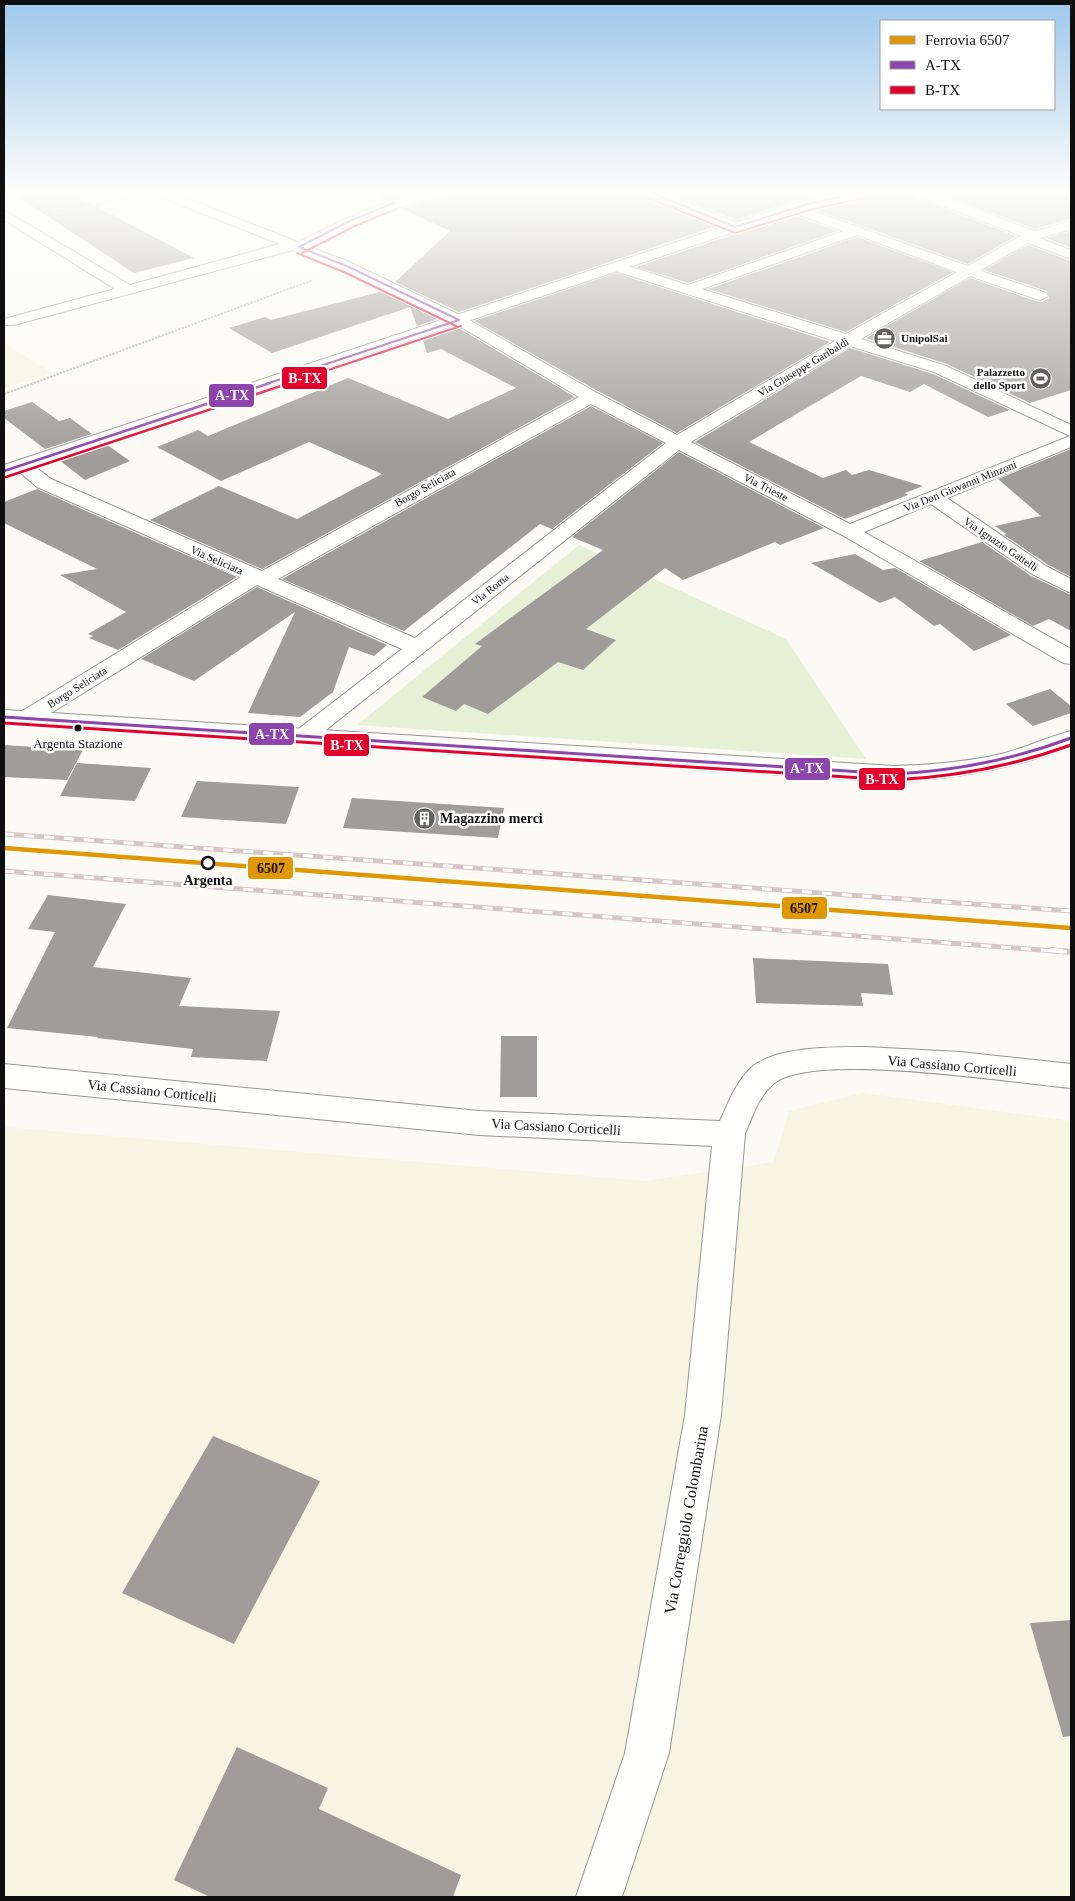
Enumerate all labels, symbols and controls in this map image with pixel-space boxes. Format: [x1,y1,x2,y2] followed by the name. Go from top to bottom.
[880,20,1055,110] legend
[925,32,1010,48] text: Ferrovia 6507
[925,57,961,73] text: A-TX
[925,82,960,98] text: B-TX
[873,326,897,350] office icon: UnipolSai
[901,332,947,344] place label: UnipolSai
[755,335,851,399] street label: Via Giuseppe Garibaldi
[281,366,328,390] line badge: B-TX
[973,366,1025,391] place label: Palazzetto dello Sport
[1029,366,1053,390] sports icon: Palazzetto dello Sport
[288,371,322,386] text: B-TX
[208,383,255,408] line badge: A-TX
[215,388,249,403] text: A-TX
[902,458,1018,514] street label: Via Don Giovanni Minzoni
[392,465,458,509] street label: Borgo Seliciata
[742,471,790,503] street label: Via Trieste
[962,515,1040,573] street label: Via Ignazio Gattelli
[189,543,245,577] street label: Via Seliciata
[469,571,511,607] street label: Via Roma
[45,664,109,710] street label: Borgo Seliciata
[248,722,295,746] line badge: A-TX
[73,723,83,733] marker: Argenta Stazione
[255,727,289,742] text: A-TX
[323,733,370,757] line badge: B-TX
[33,736,123,751] place label: Argenta Stazione
[330,738,364,753] text: B-TX
[784,757,831,781] line badge: A-TX
[790,761,824,776] text: A-TX
[858,767,906,791] line badge: B-TX
[865,772,899,787] text: B-TX
[412,806,436,830] building icon: Magazzino merci
[440,811,543,826] place label: Magazzino merci
[201,856,215,870] marker: Argenta
[247,856,294,880] line badge: 6507
[257,861,285,876] text: 6507
[184,873,233,888] place label: Argenta
[781,896,828,920] line badge: 6507
[790,901,818,916] text: 6507
[887,1053,1017,1079] street label: Via Cassiano Corticelli
[87,1077,217,1105] street label: Via Cassiano Corticelli
[491,1116,621,1138] street label: Via Cassiano Corticelli
[661,1424,712,1616] street label: Via Correggiolo Colombarina

